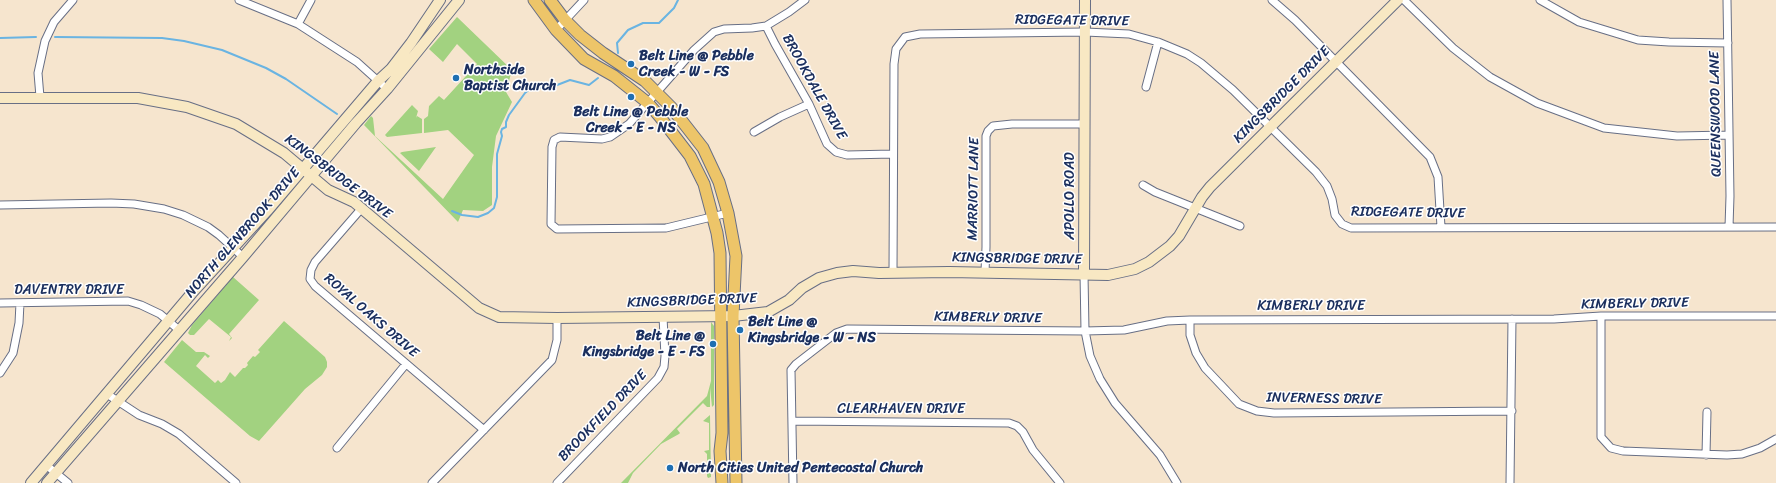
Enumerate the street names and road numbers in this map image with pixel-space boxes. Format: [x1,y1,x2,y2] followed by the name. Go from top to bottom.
[1015,12,1129,30] street label: RIDGEGATE DRIVE
[778,31,850,143] street label: BROOKDALE DRIVE
[1230,43,1334,147] street label: KINGSBRIDGE DRIVE
[1707,51,1725,177] street label: QUEENSWOOD LANE
[281,131,395,223] street label: KINGSBRIDGE DRIVE
[965,137,983,241] street label: MARRIOTT LANE
[1062,152,1078,240] street label: APOLLO ROAD
[182,165,304,301] street label: NORTH GLENBROOK DRIVE
[1351,204,1465,222] street label: RIDGEGATE DRIVE
[952,249,1082,269] street label: KINGSBRIDGE DRIVE
[320,270,422,362] street label: ROYAL OAKS DRIVE
[14,282,124,298] street label: DAVENTRY DRIVE
[627,290,757,312] street label: KINGSBRIDGE DRIVE
[1581,295,1689,313] street label: KIMBERLY DRIVE
[1257,298,1365,314] street label: KIMBERLY DRIVE
[934,309,1042,327] street label: KIMBERLY DRIVE
[555,367,651,465] street label: BROOKFIELD DRIVE
[1266,390,1382,408] street label: INVERNESS DRIVE
[837,401,965,417] street label: CLEARHAVEN DRIVE

